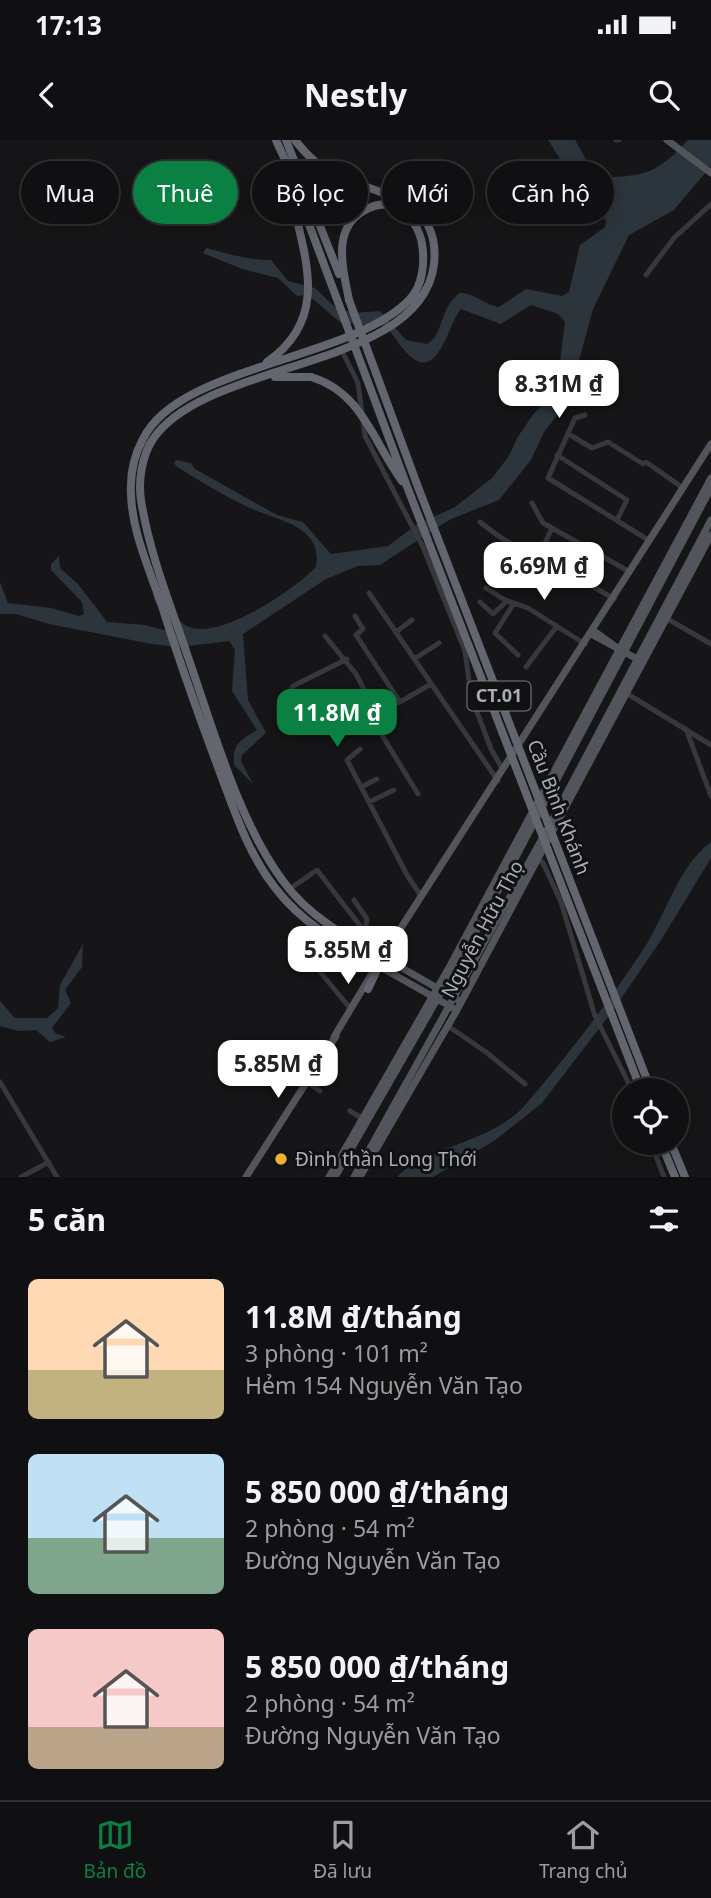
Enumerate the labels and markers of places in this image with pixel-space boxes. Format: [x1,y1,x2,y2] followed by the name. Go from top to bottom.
[494,360,624,420] pin: 8.31M ₫
[479,542,609,602] pin: 6.69M ₫
[272,690,402,749] pin: 11.8M ₫
[283,926,413,986] pin: 5.85M ₫
[213,1040,343,1100] pin: 5.85M ₫
[295,1146,477,1172] place label: Đình thần Long Thới
[273,1151,289,1167] marker: Đình thần Long Thới

